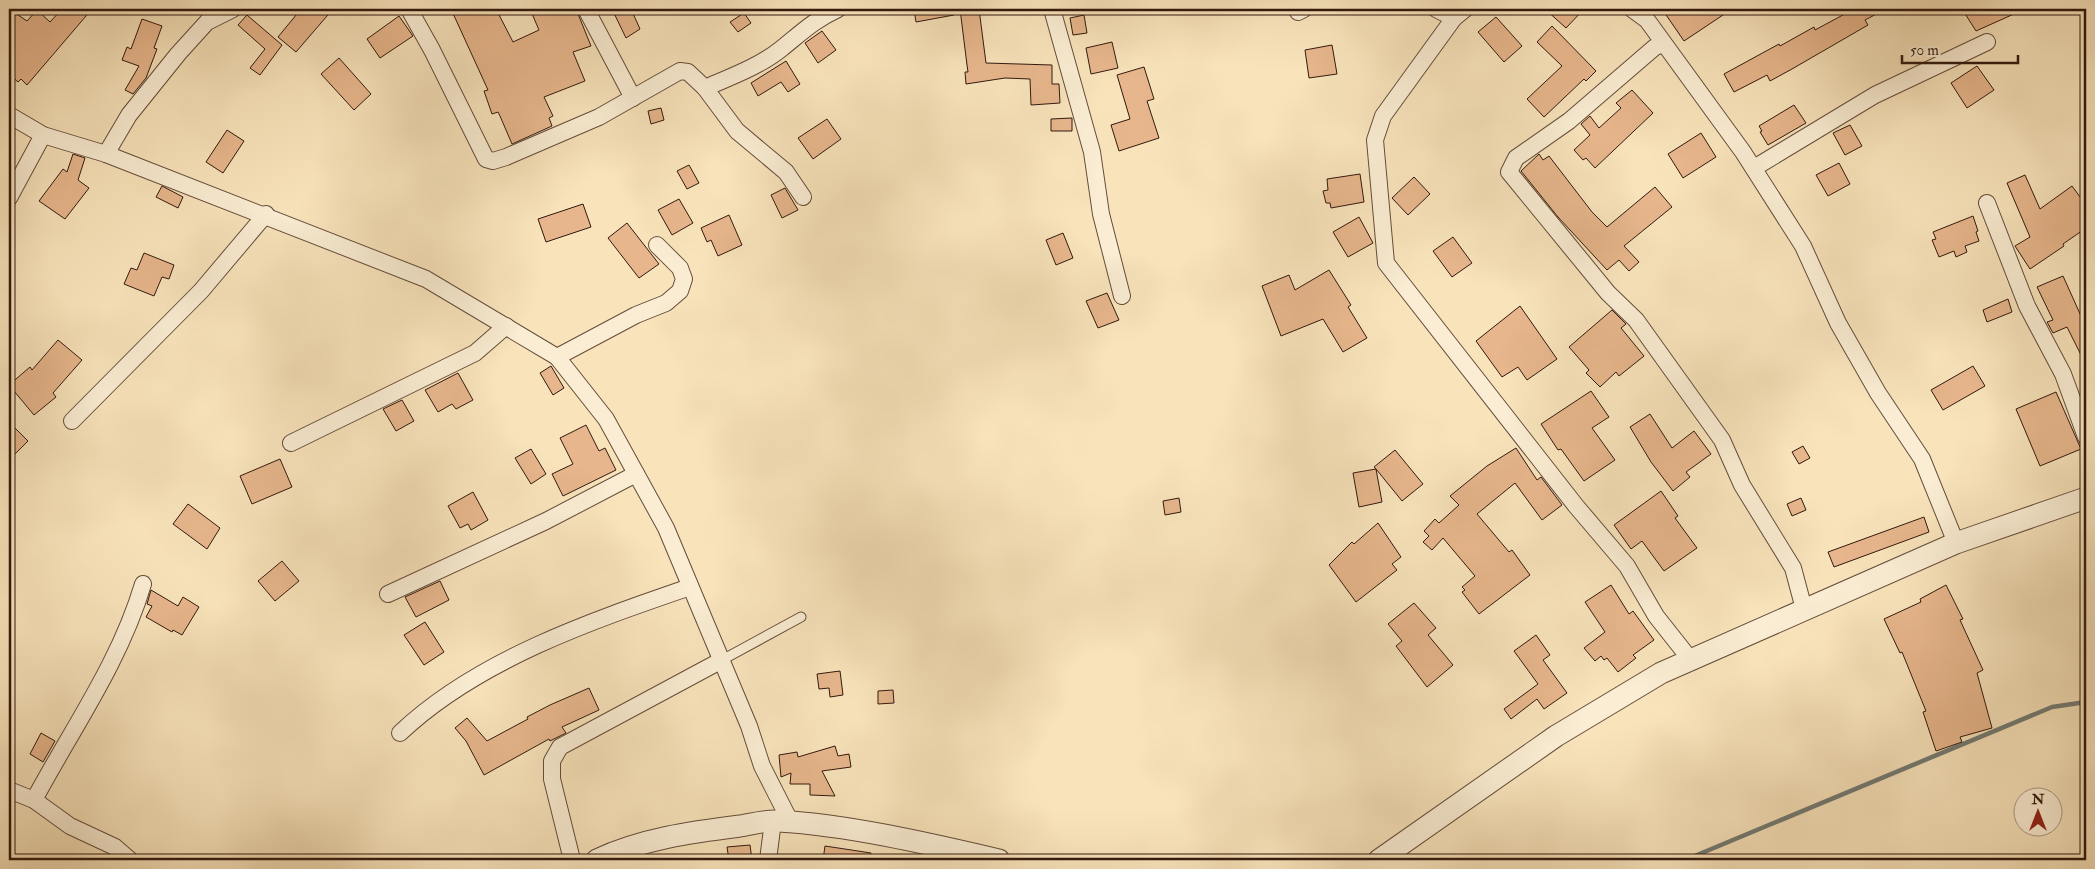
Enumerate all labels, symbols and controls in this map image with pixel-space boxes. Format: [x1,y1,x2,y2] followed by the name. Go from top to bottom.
[1902,32,2019,64] scale bar
[1910,41,1939,60] text: 50 m
[2012,786,2062,836] north arrow
[2031,791,2045,808] text: N

